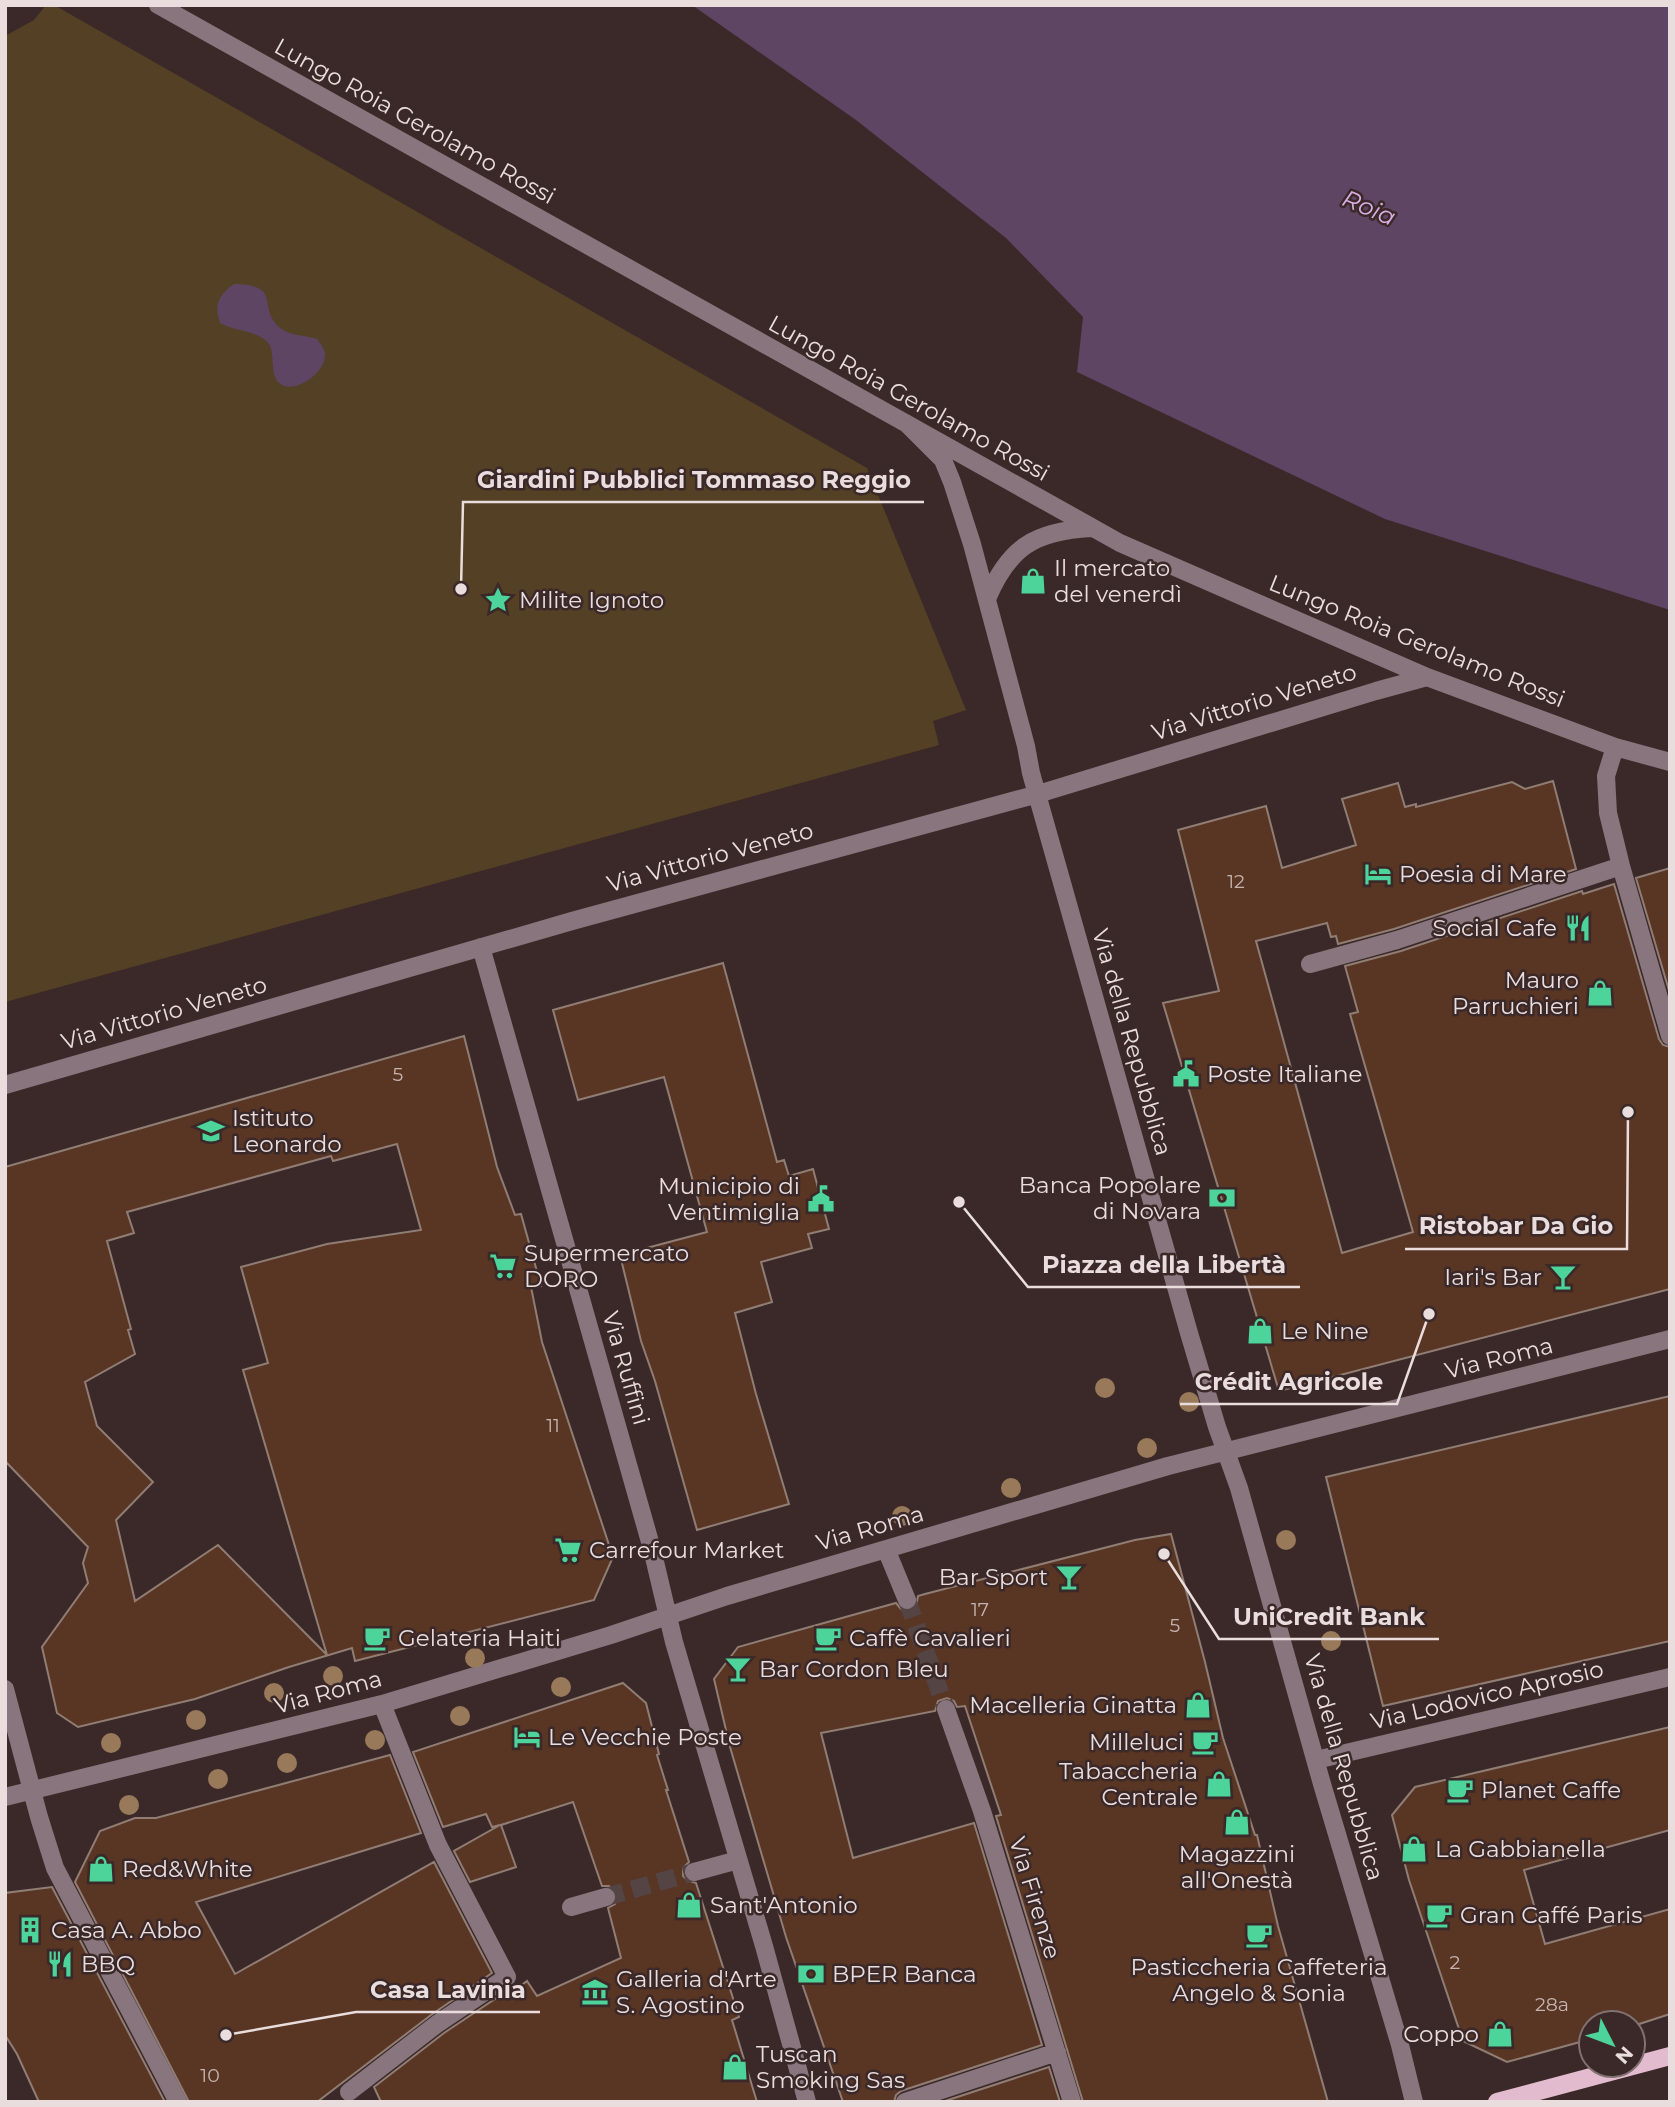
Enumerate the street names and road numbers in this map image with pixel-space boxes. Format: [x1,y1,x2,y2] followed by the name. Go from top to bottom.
[270,32,560,210] street label: Lungo Roia Gerolamo Rossi
[764,309,1054,487] street label: Lungo Roia Gerolamo Rossi
[1265,569,1569,713] street label: Lungo Roia Gerolamo Rossi
[1148,658,1360,746] street label: Via Vittorio Veneto
[604,816,816,898] street label: Via Vittorio Veneto
[1086,925,1178,1159] street label: Via della Repubblica
[58,970,270,1056] street label: Via Vittorio Veneto
[596,1308,656,1428] street label: Via Ruffini
[1442,1331,1556,1385] street label: Via Roma
[813,1499,927,1557] street label: Via Roma
[1298,1650,1390,1884] street label: Via della Repubblica
[1368,1655,1606,1735] street label: Via Lodovico Aprosio
[271,1664,385,1720] street label: Via Roma
[1003,1834,1067,1962] street label: Via Firenze

